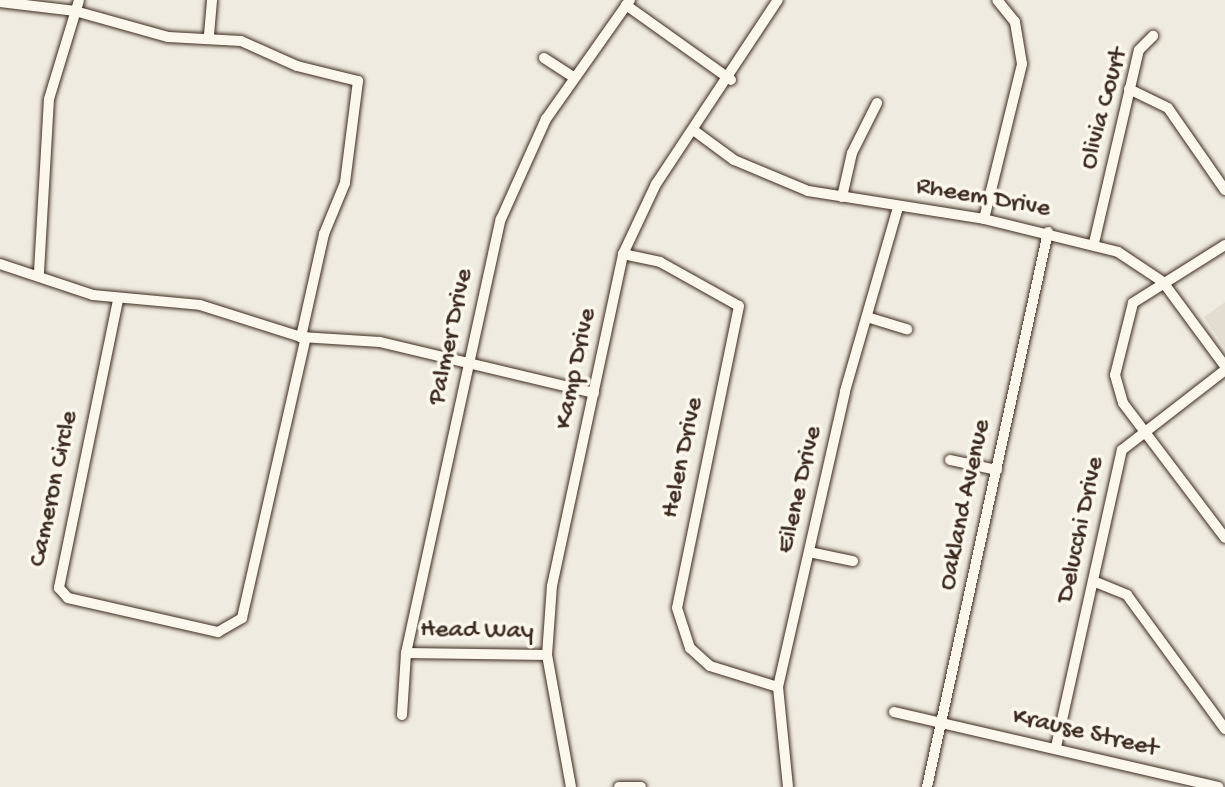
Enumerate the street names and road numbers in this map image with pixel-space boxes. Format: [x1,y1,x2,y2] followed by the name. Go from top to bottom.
[1074,45,1136,173] street label: Olivia Court
[913,172,1053,226] street label: Rheem Drive
[422,266,482,408] street label: Palmer Drive
[549,306,605,432] street label: Kamp Drive
[656,395,712,521] street label: Helen Drive
[23,408,87,570] street label: Cameron Circle
[933,417,999,593] street label: Oakland Avenue
[771,423,831,557] street label: Eilene Drive
[1051,454,1113,606] street label: Delucchi Drive
[420,615,534,649] street label: Head Way
[1009,702,1161,766] street label: Krause Street

